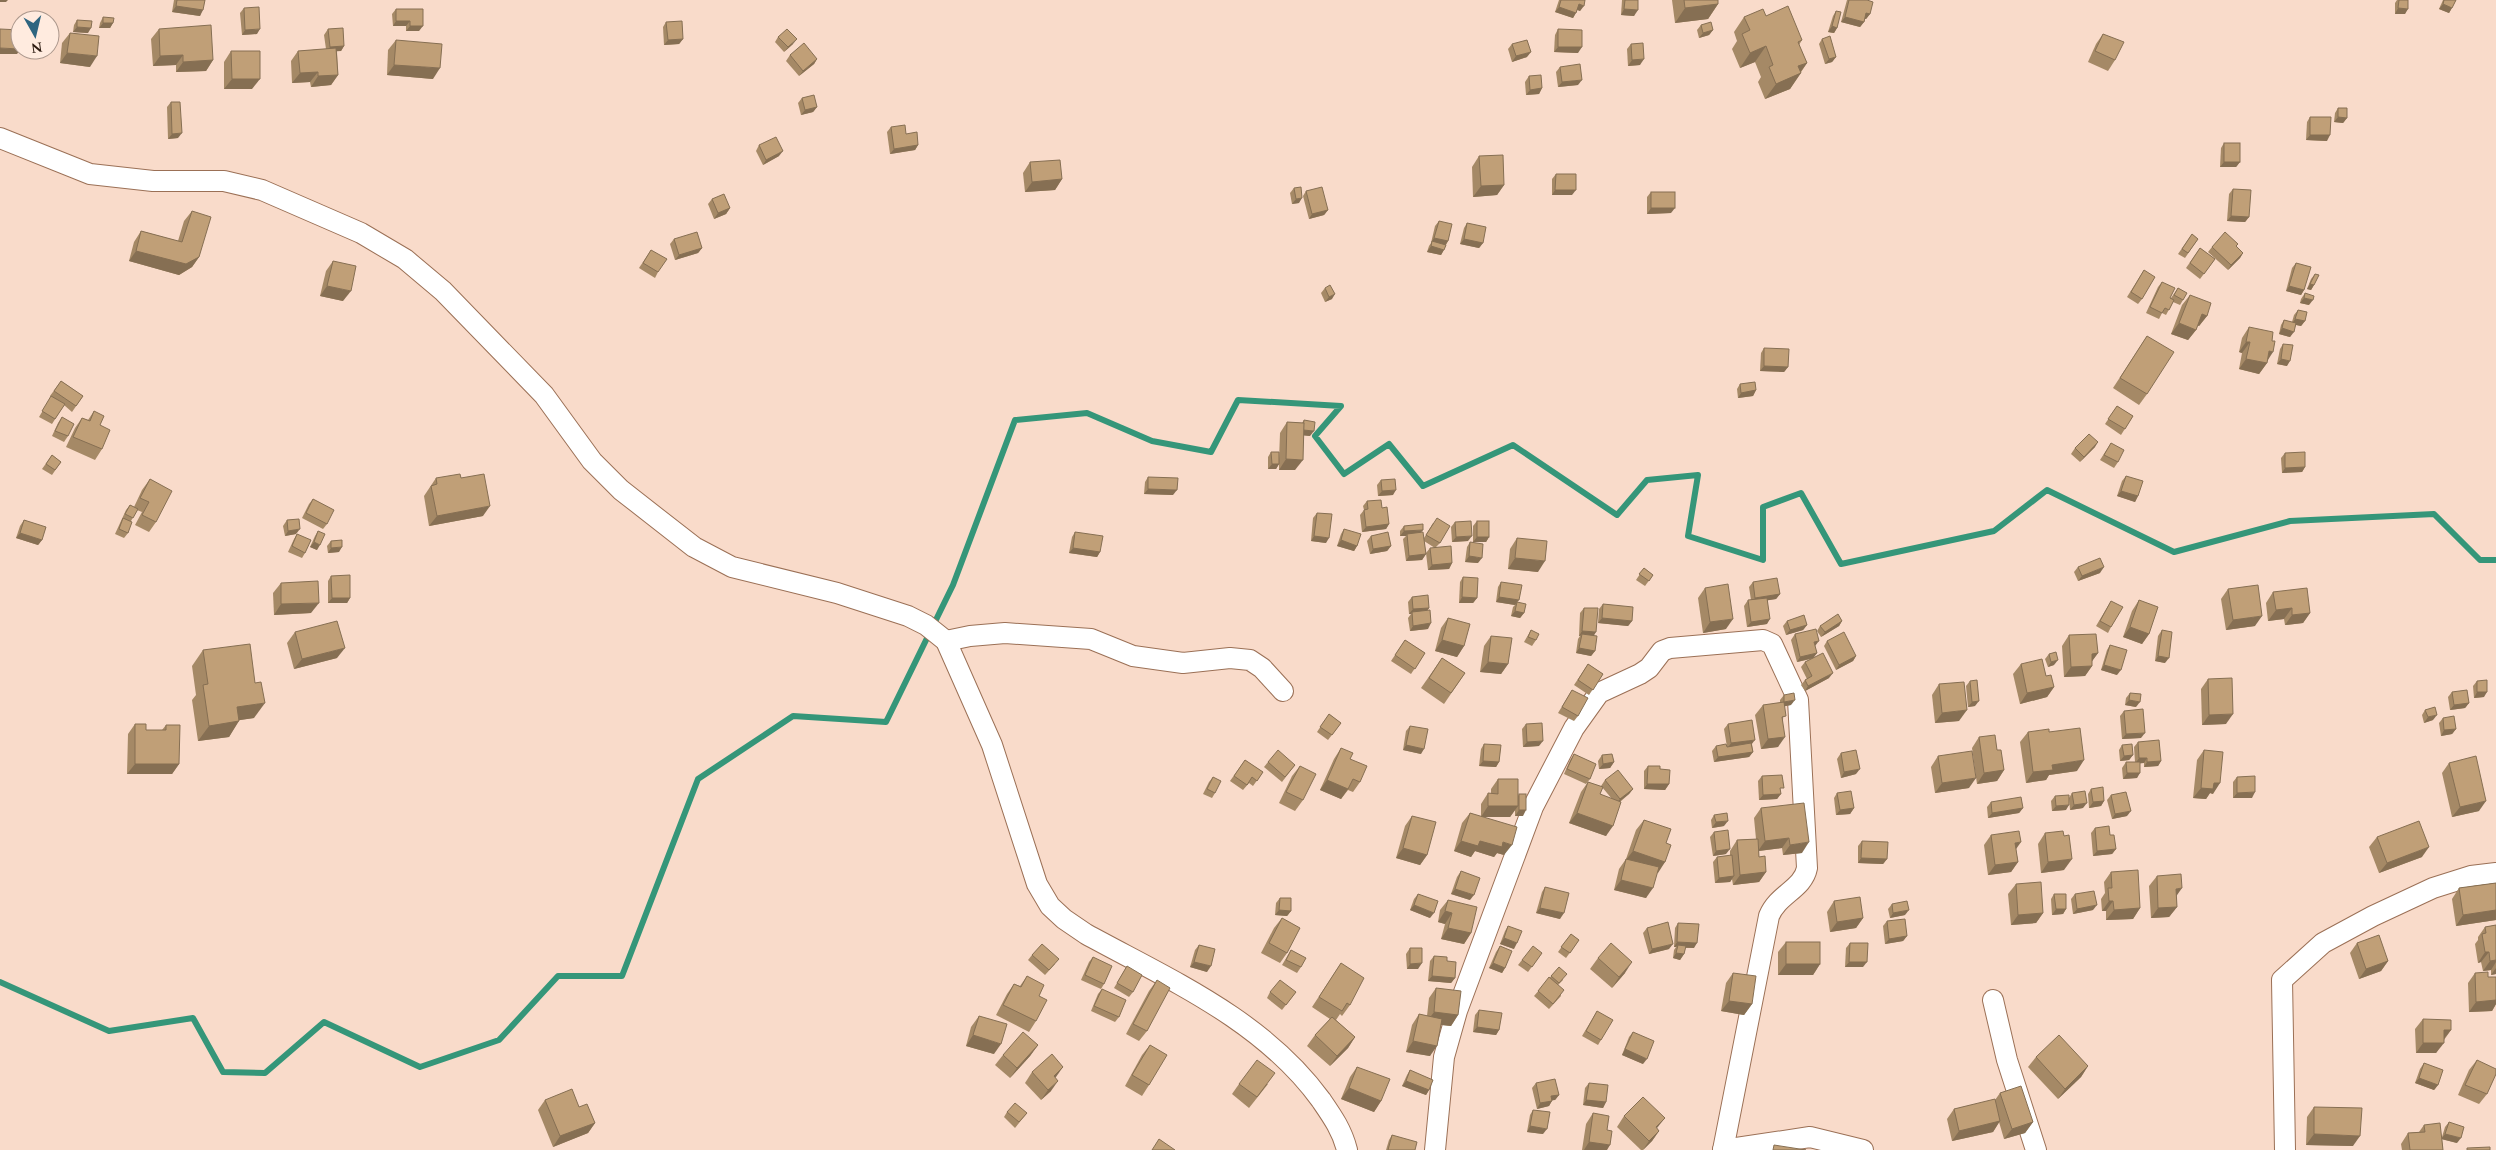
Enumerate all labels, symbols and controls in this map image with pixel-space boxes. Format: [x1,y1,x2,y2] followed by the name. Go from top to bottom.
[10,10,60,60] north arrow
[30,36,44,59] text: N

